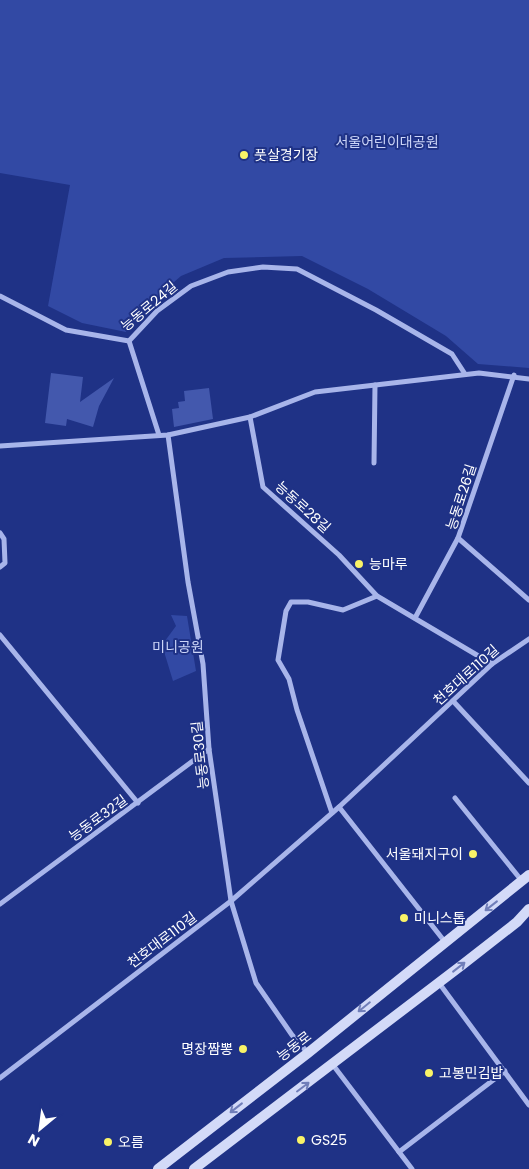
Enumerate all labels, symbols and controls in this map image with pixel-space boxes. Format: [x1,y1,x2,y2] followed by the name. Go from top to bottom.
[335,132,439,152] park label: 서울어린이대공원
[254,145,319,165] place label: 풋살경기장
[238,149,250,161] marker: 풋살경기장
[116,276,182,336] street label: 능동로24길
[441,461,481,533] street label: 능동로26길
[271,477,335,537] street label: 능동로28길
[369,554,408,574] place label: 능마루
[353,558,365,570] marker: 능마루
[152,637,204,657] park label: 미니공원
[429,640,503,710] street label: 천호대로110길
[186,720,214,790] street label: 능동로30길
[65,790,131,846] street label: 능동로32길
[386,844,463,864] place label: 서울돼지구이
[467,848,479,860] marker: 서울돼지구이
[485,900,498,911] one-way arrow
[123,907,201,973] street label: 천호대로110길
[414,908,466,928] place label: 미니스톱
[398,912,410,924] marker: 미니스톱
[452,961,465,972] one-way arrow
[358,1002,371,1013] one-way arrow
[273,1026,315,1066] street label: 능동로
[181,1039,233,1059] place label: 명장짬뽕
[237,1043,249,1055] marker: 명장짬뽕
[439,1063,504,1083] place label: 고봉민김밥
[423,1067,435,1079] marker: 고봉민김밥
[296,1082,310,1092] one-way arrow
[230,1102,243,1113] one-way arrow
[15,1104,65,1154] north arrow
[24,1129,43,1152] text: N
[311,1130,347,1150] place label: GS25
[118,1132,144,1152] place label: 오름
[295,1134,307,1146] marker: GS25
[102,1136,114,1148] marker: 오름

